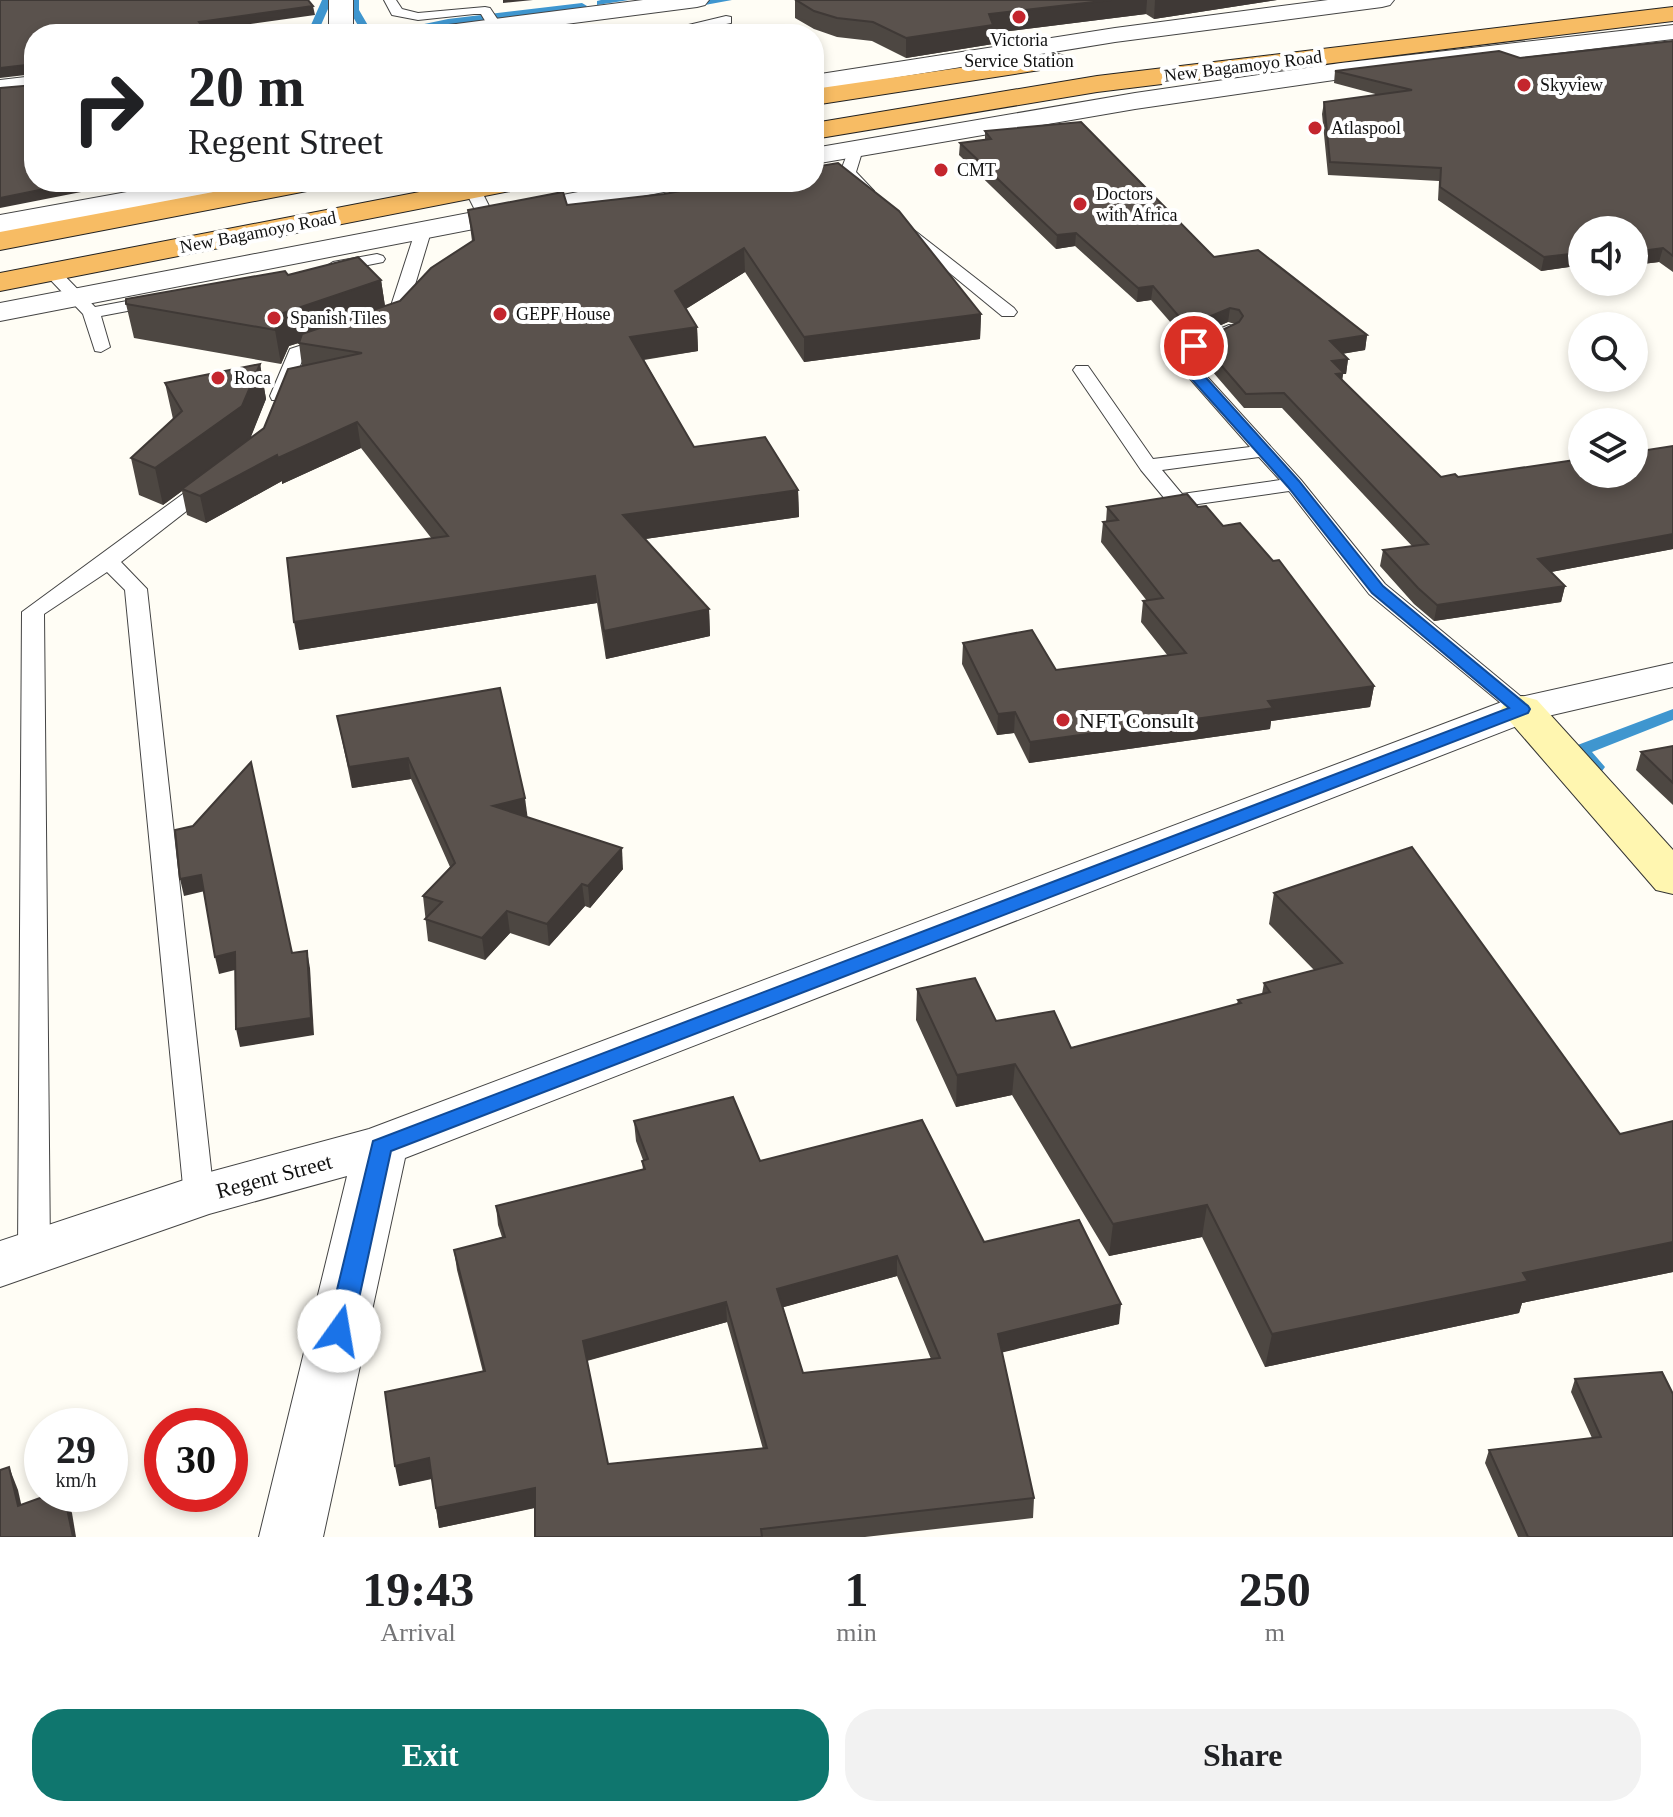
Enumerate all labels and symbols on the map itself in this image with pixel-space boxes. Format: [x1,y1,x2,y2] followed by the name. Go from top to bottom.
[1010,8,1028,26] marker: Victoria Service Station
[964,30,1074,71] place label: Victoria Service Station
[1163,46,1323,86] street label: New Bagamoyo Road
[1540,75,1603,95] place label: Skyview
[1515,76,1533,94] marker: Skyview
[1331,118,1401,138] place label: Atlaspool
[1306,119,1324,137] marker: Atlaspool
[957,160,996,180] place label: CMT
[932,161,950,179] marker: CMT
[1096,184,1177,225] place label: Doctors with Africa
[1071,195,1089,213] marker: Doctors with Africa
[178,207,338,257] street label: New Bagamoyo Road
[516,304,611,324] place label: GEPF House
[491,305,509,323] marker: GEPF House
[290,308,387,328] place label: Spanish Tiles
[265,309,283,327] marker: Spanish Tiles
[1160,312,1228,380] pin
[234,368,271,388] place label: Roca
[209,369,227,387] marker: Roca
[1079,708,1194,733] place label: NFT Consult
[1054,711,1072,729] marker: NFT Consult
[213,1149,335,1203] street label: Regent Street
[297,1289,381,1373] position arrow
[144,1408,248,1512] speed limit sign: 30

